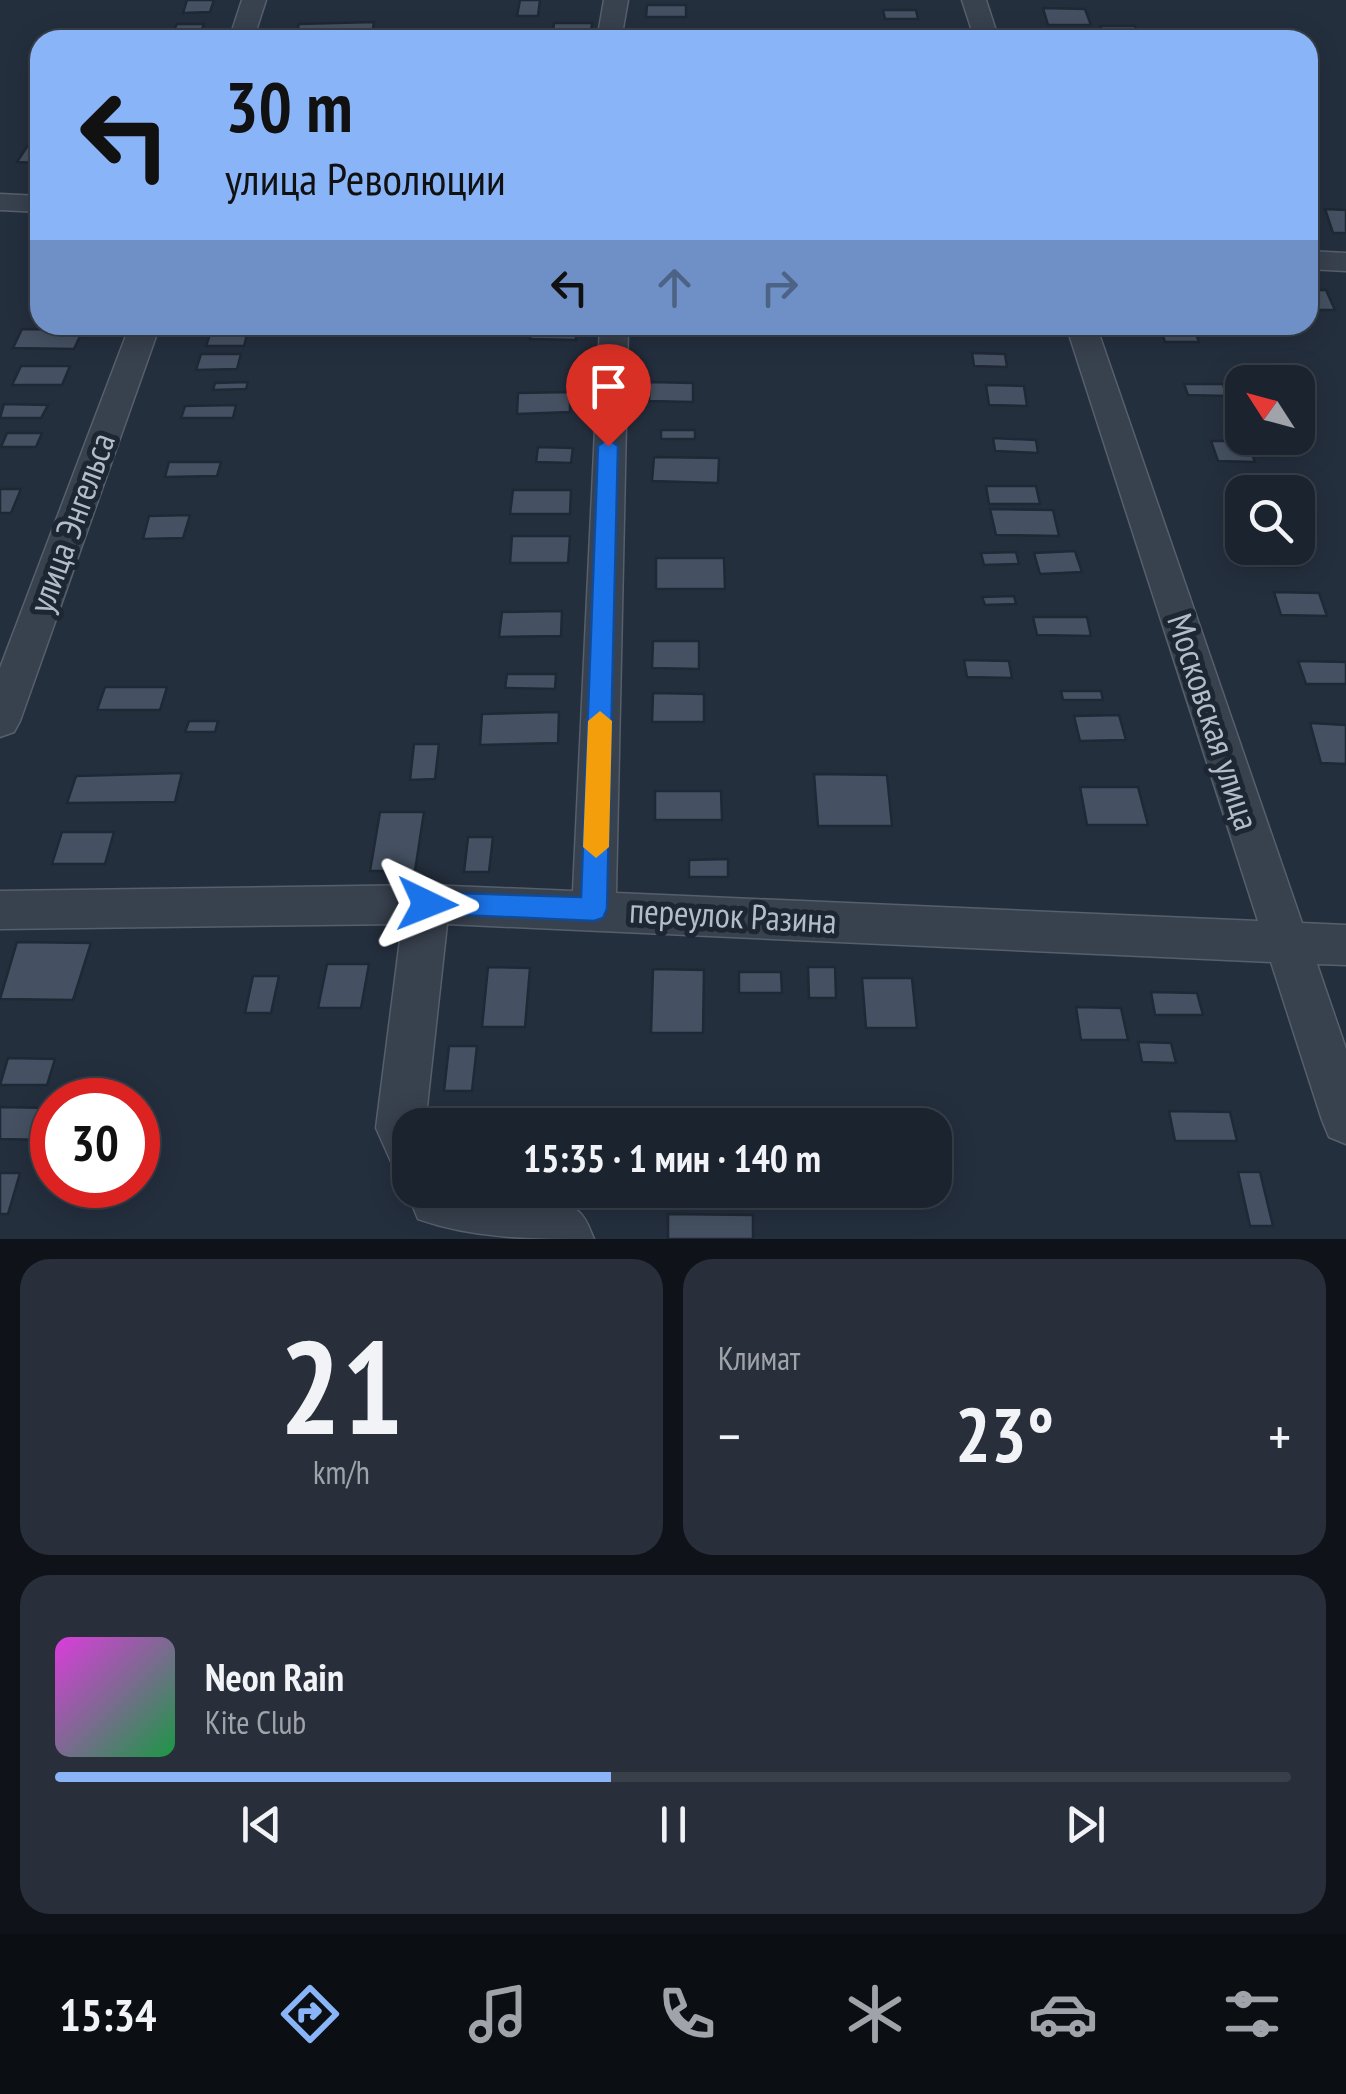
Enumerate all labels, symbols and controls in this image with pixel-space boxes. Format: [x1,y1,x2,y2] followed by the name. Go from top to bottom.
[225,61,353,151] text: 30 m
[60,70,190,200] icon: left
[225,149,506,207] text: улица Революции
[542,260,597,315] icon: left
[647,260,702,315] icon: ahead
[752,260,807,315] icon: right
[566,344,651,447] pin
[581,359,636,414] icon: arrive
[1225,365,1315,455] north arrow
[1225,365,1315,565] map controls
[17,426,125,619] street label: улица Энгельса
[1225,475,1315,565] button: search
[1157,608,1271,836] street label: Московская улица
[375,852,479,956] position arrow
[628,887,838,943] street label: переулок Разина
[30,1078,160,1208] speed limit sign: 30
[523,1133,821,1182] text: 15:35 · 1 мин · 140 m
[279,1302,404,1470] text: 21
[718,1337,800,1379] text: Климат
[955,1386,1054,1483] text: 23°
[718,1400,741,1471] text: −
[1268,1400,1291,1471] text: +
[313,1451,370,1493] text: km/h
[205,1652,344,1701] text: Neon Rain
[205,1701,306,1743] text: Kite Club
[234,1797,289,1852] icon: previous
[646,1797,701,1852] icon: pause
[1058,1797,1113,1852] icon: next
[275,1979,345,2049] icon: directions
[463,1979,533,2049] icon: music
[652,1979,722,2049] icon: phone
[840,1979,910,2049] icon: climate
[1028,1979,1098,2049] icon: car
[1217,1979,1287,2049] icon: filters
[59,1985,157,2043] text: 15:34

